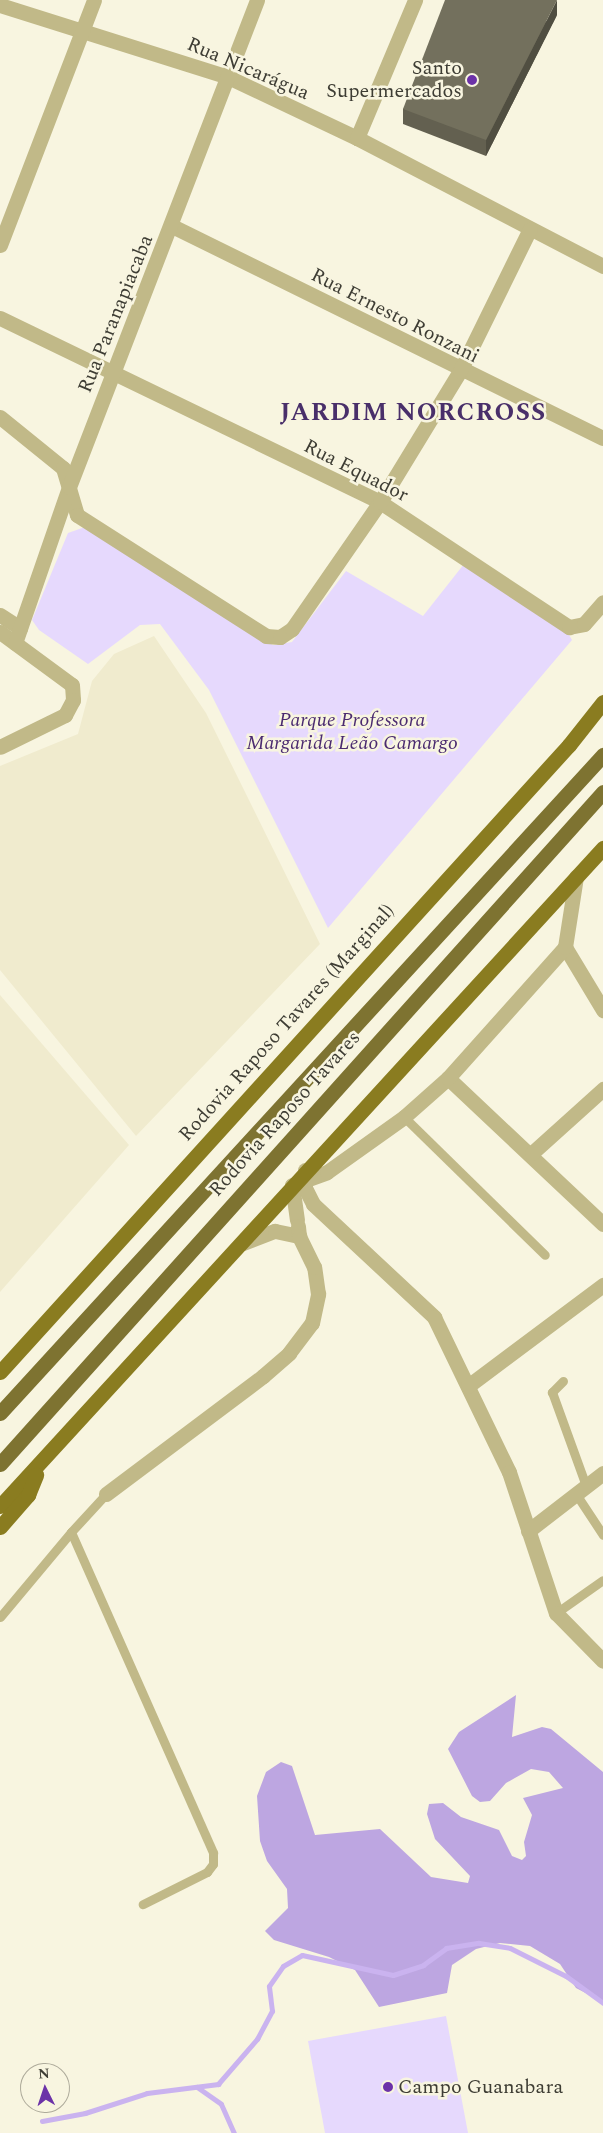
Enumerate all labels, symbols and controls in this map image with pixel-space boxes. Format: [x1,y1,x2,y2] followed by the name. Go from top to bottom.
[183,32,313,106] street label: Rua Nicarágua
[326,56,462,103] place label: Santo Supermercados
[466,74,478,86] marker: Santo Supermercados
[73,231,159,397] street label: Rua Paranapiacaba
[307,263,483,369] street label: Rua Ernesto Ronzani
[278,398,548,428] district label: JARDIM NORCROSS
[300,434,412,508] street label: Rua Equador
[246,709,458,756] park label: Parque Professora Margarida Leão Camargo
[174,899,400,1147] street label: Rodovia Raposo Tavares (Marginal)
[204,1026,366,1202] street label: Rodovia Raposo Tavares
[20,2063,70,2113] north arrow
[38,2063,50,2084] text: N
[398,2075,563,2099] place label: Campo Guanabara
[382,2081,394,2093] marker: Campo Guanabara

